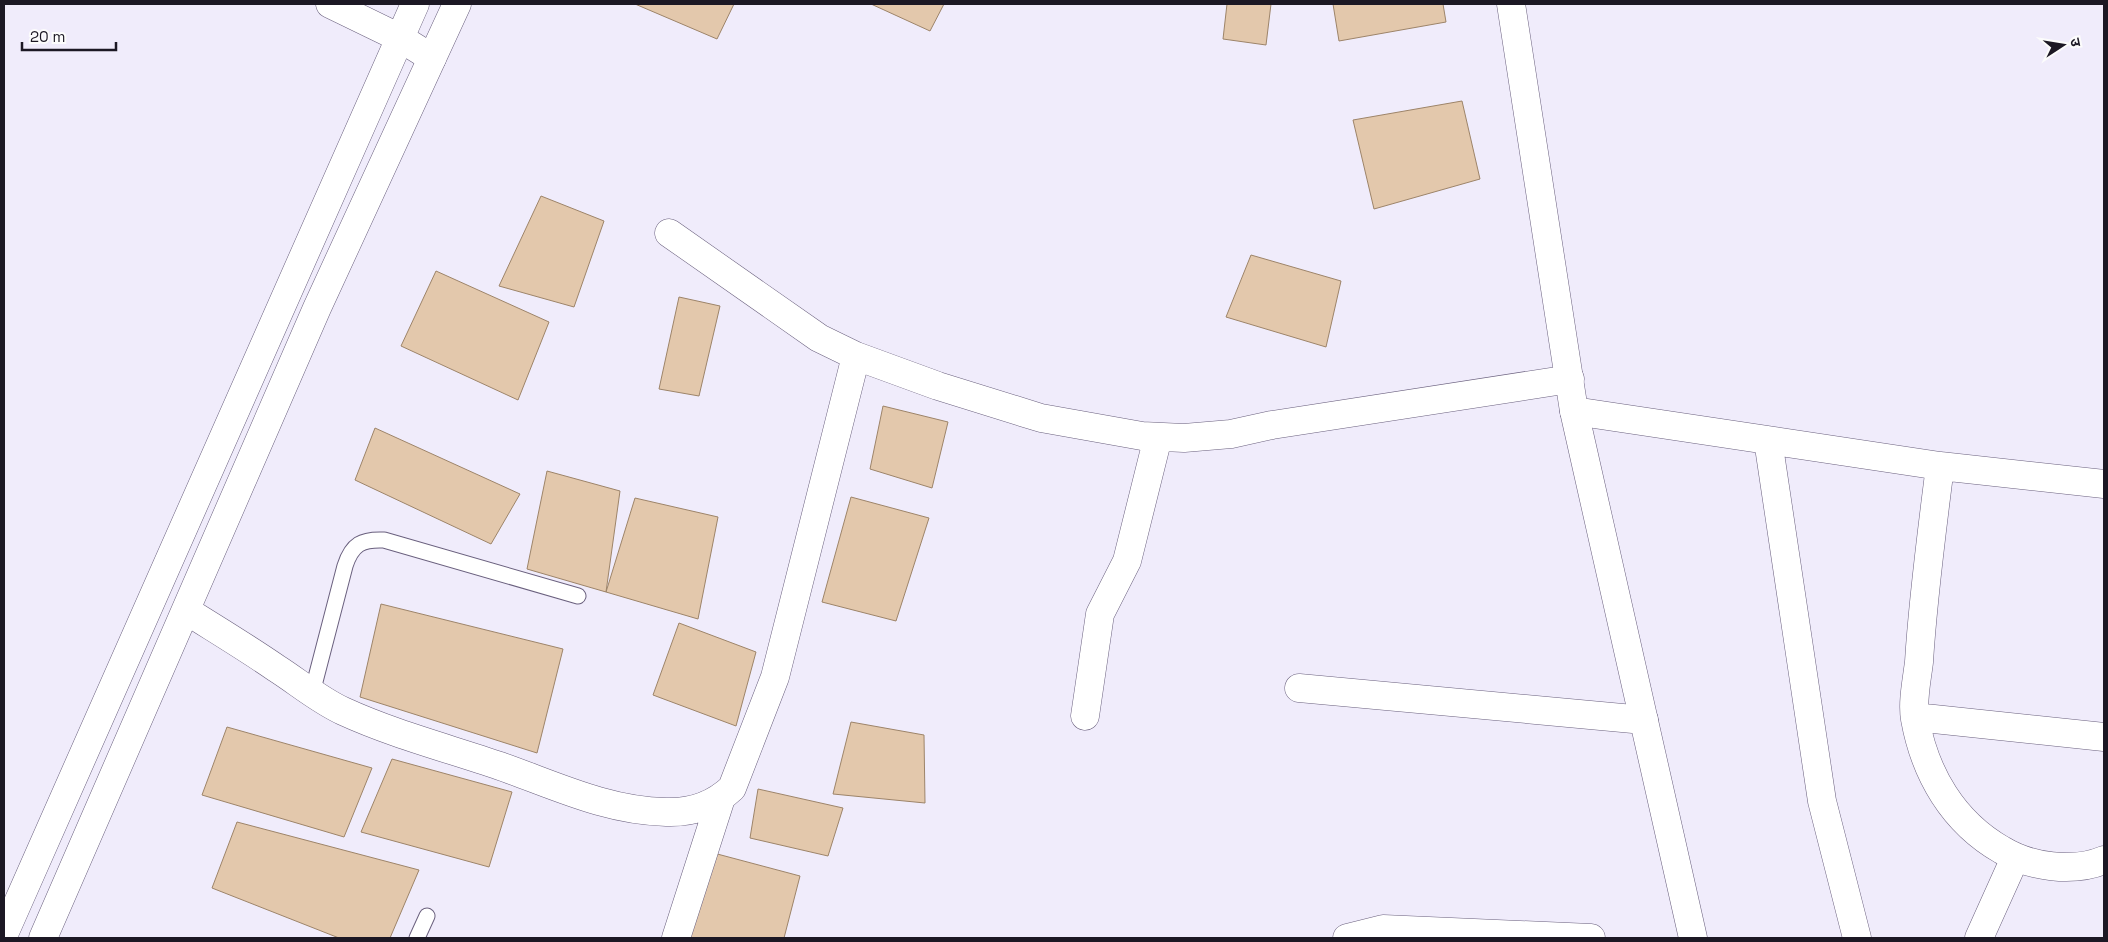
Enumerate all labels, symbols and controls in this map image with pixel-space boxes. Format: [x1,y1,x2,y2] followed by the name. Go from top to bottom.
[22,20,116,52] scale bar
[2038,20,2088,70] north arrow
[30,27,65,46] text: 20 m
[2066,36,2086,49] text: उ

